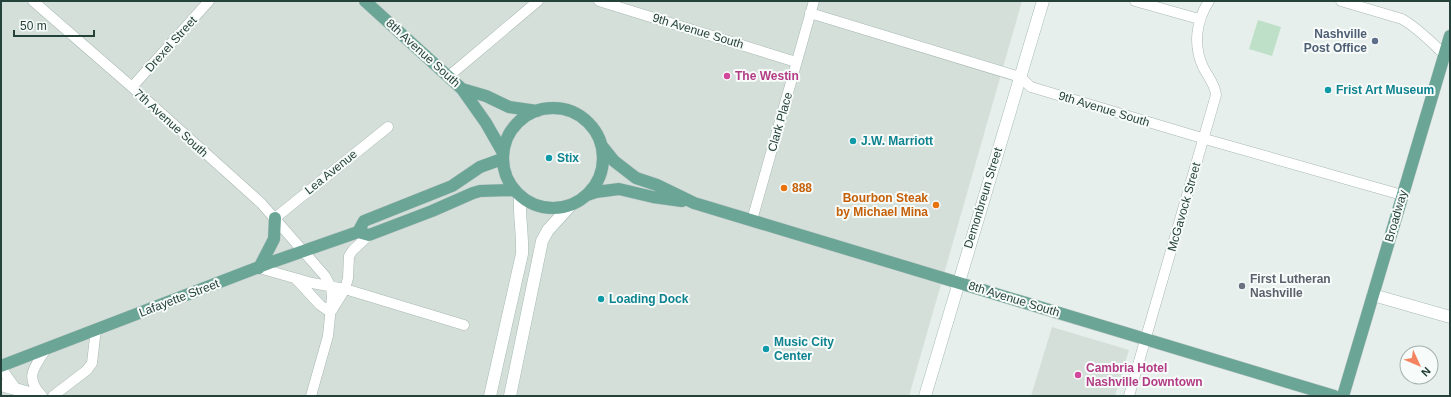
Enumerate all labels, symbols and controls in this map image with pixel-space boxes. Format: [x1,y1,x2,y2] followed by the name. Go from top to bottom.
[651,10,745,52] street label: 9th Avenue South
[14,12,94,38] scale bar
[142,13,200,75] street label: Drexel Street
[383,16,463,90] street label: 8th Avenue South
[20,19,47,33] text: 50 m
[1304,27,1367,55] place label: Nashville Post Office
[1370,36,1380,46] marker: Nashville Post Office
[735,69,799,83] place label: The Westin
[722,71,732,81] marker: The Westin
[1336,83,1434,97] place label: Frist Art Museum
[1323,85,1333,95] marker: Frist Art Museum
[131,86,211,160] street label: 7th Avenue South
[1057,88,1151,130] street label: 9th Avenue South
[765,90,795,153] street label: Clark Place
[861,134,933,148] place label: J.W. Marriott
[848,136,858,146] marker: J.W. Marriott
[961,145,1005,250] street label: Demonbreun Street
[302,146,360,197] street label: Lea Avenue
[557,151,579,165] place label: Stix
[544,153,554,163] marker: Stix
[1165,160,1204,253] street label: McGavock Street
[792,181,812,195] place label: 888
[779,183,789,193] marker: 888
[1382,188,1410,244] street label: Broadway
[836,191,928,219] place label: Bourbon Steak by Michael Mina
[931,200,941,210] marker: Bourbon Steak by Michael Mina
[1250,272,1331,300] place label: First Lutheran Nashville
[137,276,222,320] street label: Lafayette Street
[967,278,1061,320] street label: 8th Avenue South
[1237,281,1247,291] marker: First Lutheran Nashville
[609,292,689,306] place label: Loading Dock
[596,294,606,304] marker: Loading Dock
[774,335,834,363] place label: Music City Center
[761,344,771,354] marker: Music City Center
[1399,345,1439,385] north arrow
[1086,361,1203,389] place label: Cambria Hotel Nashville Downtown
[1419,365,1433,379] text: N
[1073,370,1083,380] marker: Cambria Hotel Nashville Downtown

